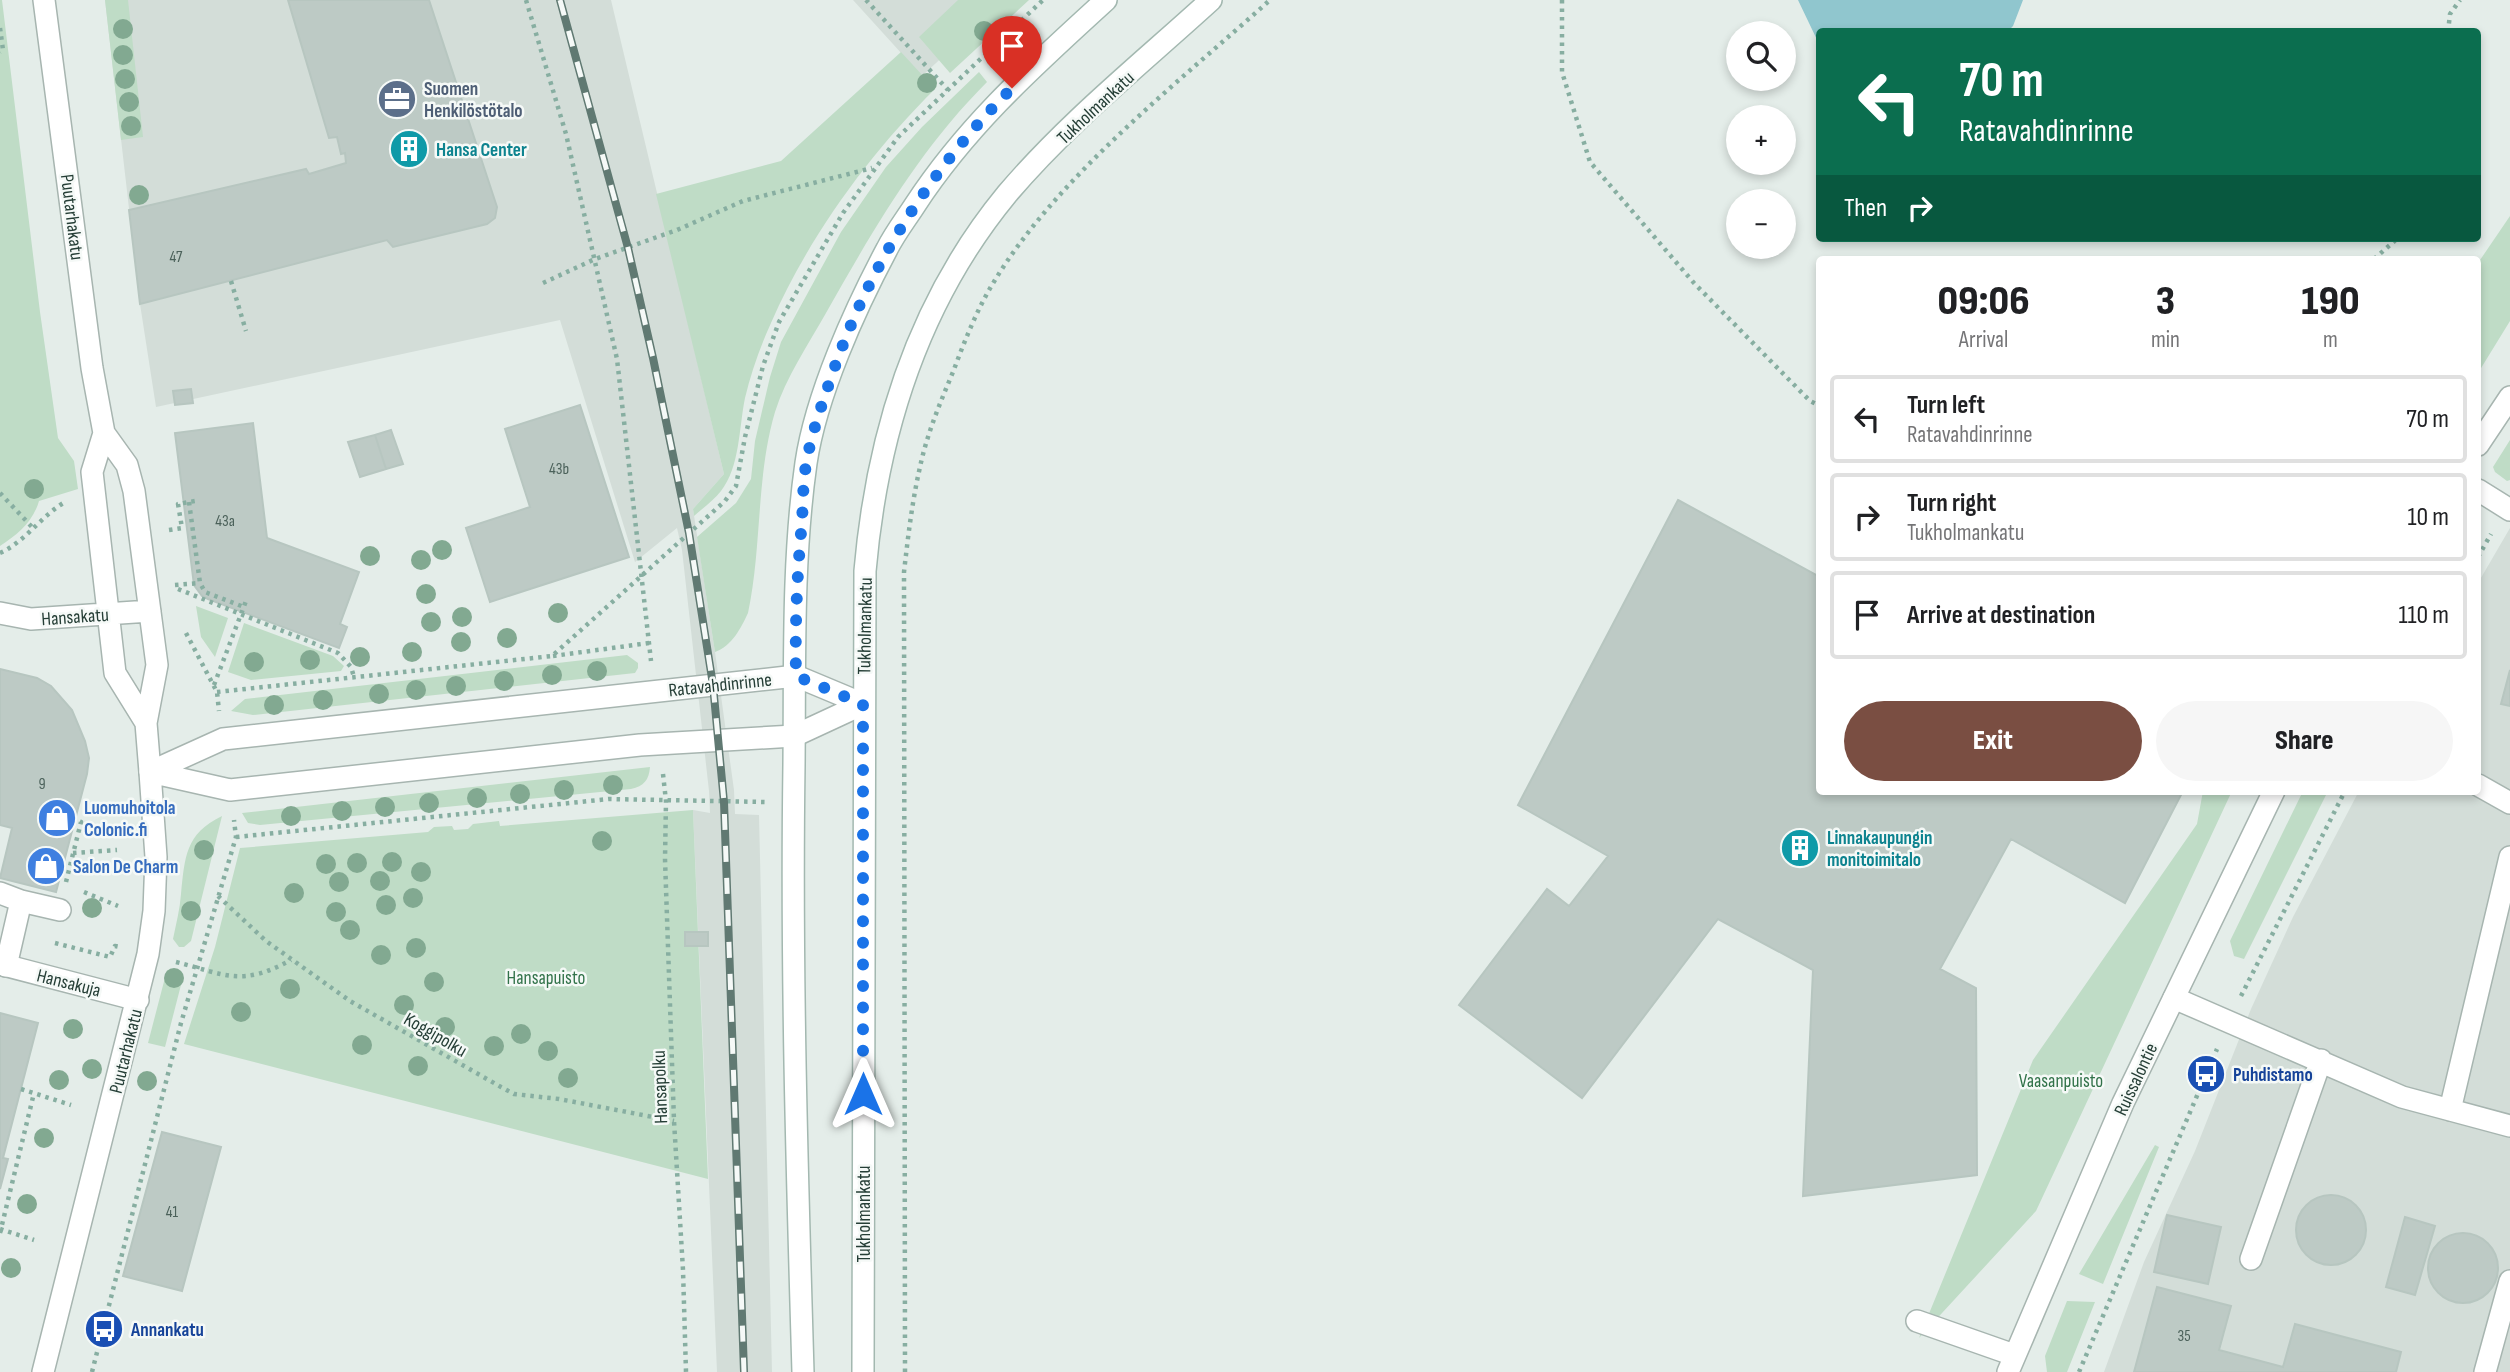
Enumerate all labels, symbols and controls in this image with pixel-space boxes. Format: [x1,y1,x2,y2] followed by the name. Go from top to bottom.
[982,16,1042,88] pin
[1726,21,1796,259] map controls
[1726,21,1796,91] button: search
[993,27,1031,65] icon: arrive
[1959,52,2044,111] text: 70 m
[1844,56,1935,147] icon: left
[1053,67,1139,150] street label: Tukholmankatu
[376,78,418,120] office icon: Suomen Henkilöstötalo
[424,78,523,123] place label: Suomen Henkilöstötalo
[1726,105,1796,175] button: +
[1959,112,2134,151] text: Ratavahdinrinne
[388,128,430,170] building icon: Hansa Center
[436,139,527,162] place label: Hansa Center
[55,173,88,261] street label: Puutarhakatu
[1726,189,1796,259] button: −
[1901,189,1939,227] icon: right
[1844,193,1887,224] text: Then
[170,248,183,267] house number: 47
[1937,276,2030,327] text: 09:06
[2156,276,2175,327] text: 3
[2301,276,2360,327] text: 190
[1959,326,2008,354] text: Arrival
[2151,326,2180,354] text: min
[2323,326,2338,354] text: m
[1907,390,1985,421] text: Turn left
[1848,400,1886,438] icon: left
[2406,404,2449,435] text: 70 m
[1907,421,2033,449] text: Ratavahdinrinne
[549,460,569,479] house number: 43b
[1907,488,1996,519] text: Turn right
[1848,498,1886,536] icon: right
[2407,502,2449,533] text: 10 m
[215,512,235,531] house number: 43a
[1907,519,2024,547] text: Tukholmankatu
[853,577,878,675] street label: Tukholmankatu
[1848,596,1886,634] icon: arrive
[1907,600,2095,631] text: Arrive at destination
[2398,600,2449,631] text: 110 m
[41,604,110,631] street label: Hansakatu
[667,669,773,702] street label: Ratavahdinrinne
[1844,701,2142,781] button: Exit
[2156,701,2453,781] button: Share
[38,775,46,794] house number: 9
[36,797,78,839] shop icon: Luomuhoitola Colonic.fi
[84,797,176,842] place label: Luomuhoitola Colonic.fi
[1779,827,1821,869] building icon: Linnakaupungin monitoimitalo
[1827,827,1932,872] place label: Linnakaupungin monitoimitalo
[25,845,67,887] shop icon: Salon De Charm
[73,856,178,879] place label: Salon De Charm
[34,964,103,1002] street label: Hansakuja
[507,967,585,990] park label: Hansapuisto
[105,1007,148,1096] street label: Puutarhakatu
[400,1008,471,1063] street label: Koggipolku
[2110,1040,2163,1120] street label: Ruissalontie
[648,1050,673,1124] street label: Hansapolku
[2185,1053,2227,1095] bus stop icon: Puhdistamo
[826,1057,900,1131] position arrow
[2233,1064,2313,1087] place label: Puhdistamo
[2019,1070,2103,1093] park label: Vaasanpuisto
[853,1165,876,1263] street label: Tukholmankatu
[166,1203,179,1222] house number: 41
[83,1308,125,1350] bus stop icon: Annankatu
[130,1319,204,1342] place label: Annankatu
[2177,1327,2191,1346] house number: 35

